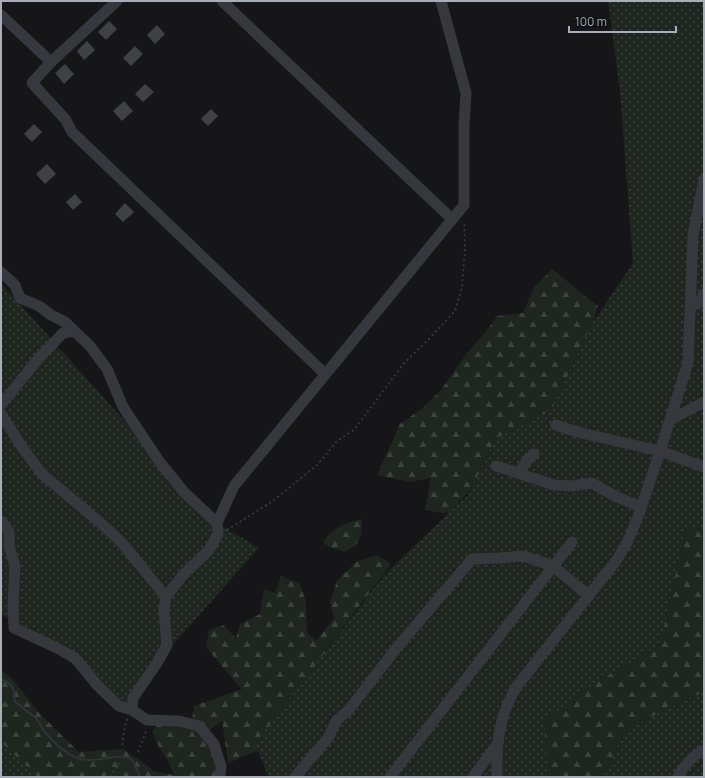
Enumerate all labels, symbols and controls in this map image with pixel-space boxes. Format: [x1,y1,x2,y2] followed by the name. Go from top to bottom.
[569,8,676,34] scale bar
[575,13,607,30] text: 100 m

